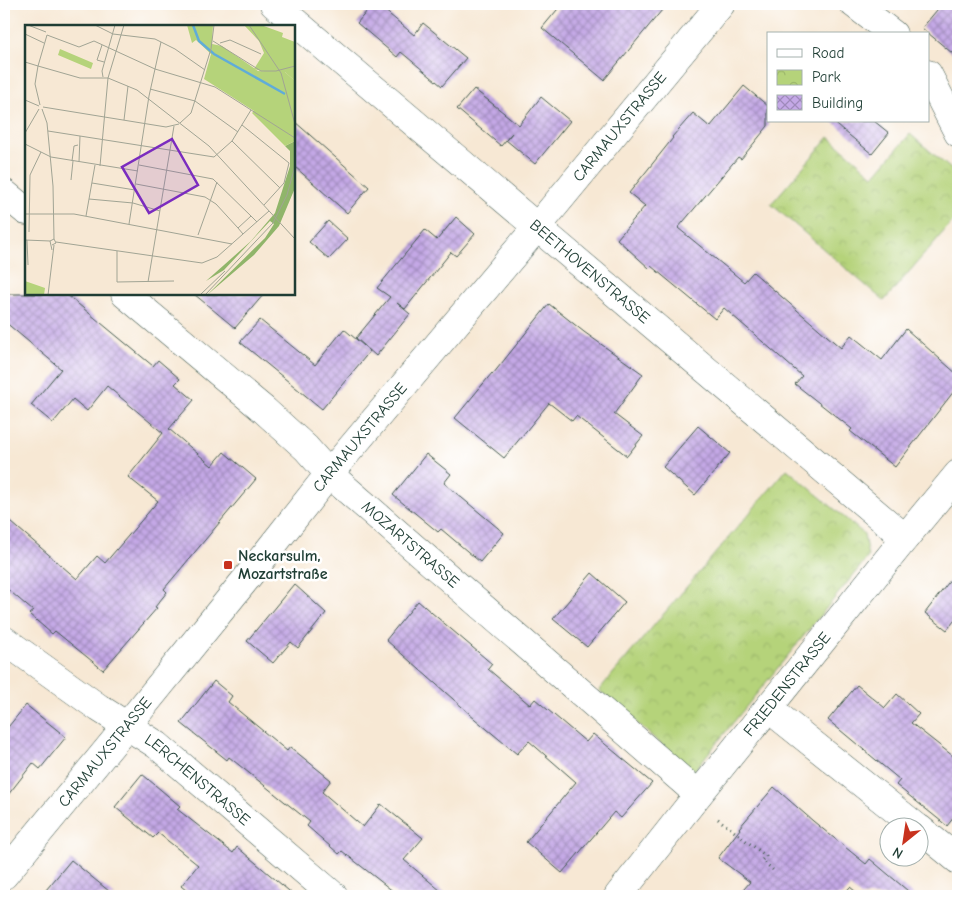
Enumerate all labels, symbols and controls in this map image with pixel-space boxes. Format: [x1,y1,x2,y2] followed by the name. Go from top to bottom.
[25,25,295,295] inset map
[767,32,930,122] legend
[812,44,844,62] text: Road
[569,68,670,185] street label: CARMAUXSTRASSE
[812,68,841,86] text: Park
[812,94,863,112] text: Building
[526,216,654,328] street label: BEETHOVENSTRASSE
[309,379,411,496] street label: CARMAUXSTRASSE
[358,497,463,592] street label: MOZARTSTRASSE
[238,547,328,583] place label: Neckarsulm, Mozartstraße
[222,559,234,571] marker: Neckarsulm, Mozartstraße
[740,628,835,740] street label: FRIEDENSTRASSE
[55,693,156,811] street label: CARMAUXSTRASSE
[141,731,254,830] street label: LERCHENSTRASSE
[880,818,930,868] north arrow
[890,843,906,862] text: N

